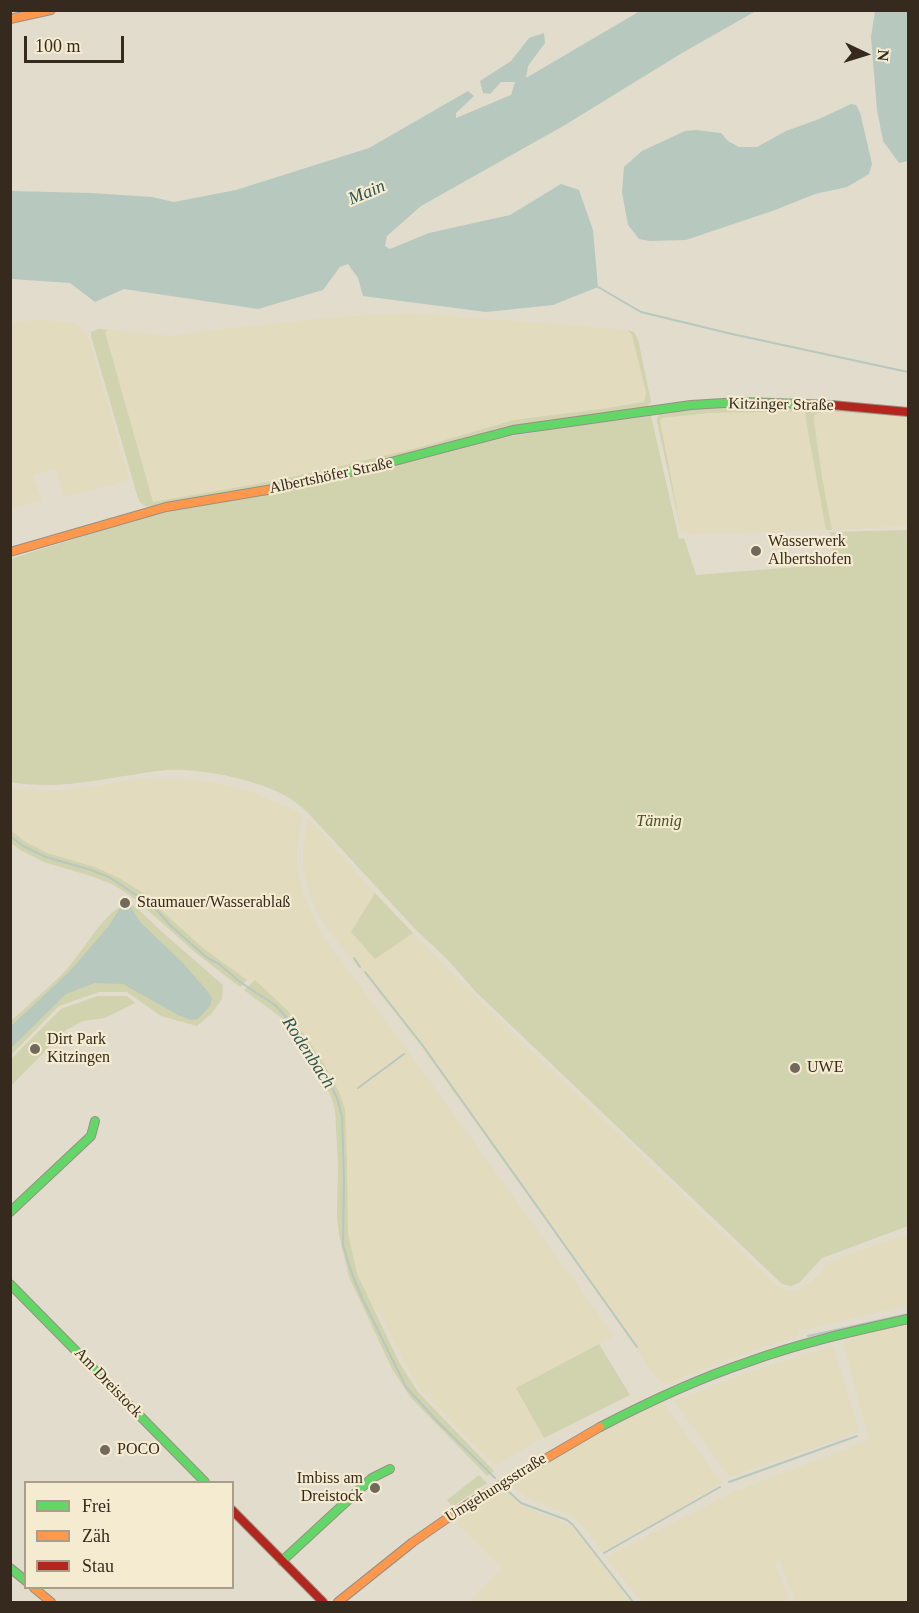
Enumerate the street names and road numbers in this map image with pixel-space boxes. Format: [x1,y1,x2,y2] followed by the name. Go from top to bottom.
[728,394,834,416] street label: Kitzinger Straße
[268,454,394,498] street label: Albertshöfer Straße
[70,1344,146,1422] street label: Am Dreistock
[442,1449,550,1527] street label: Umgehungsstraße

